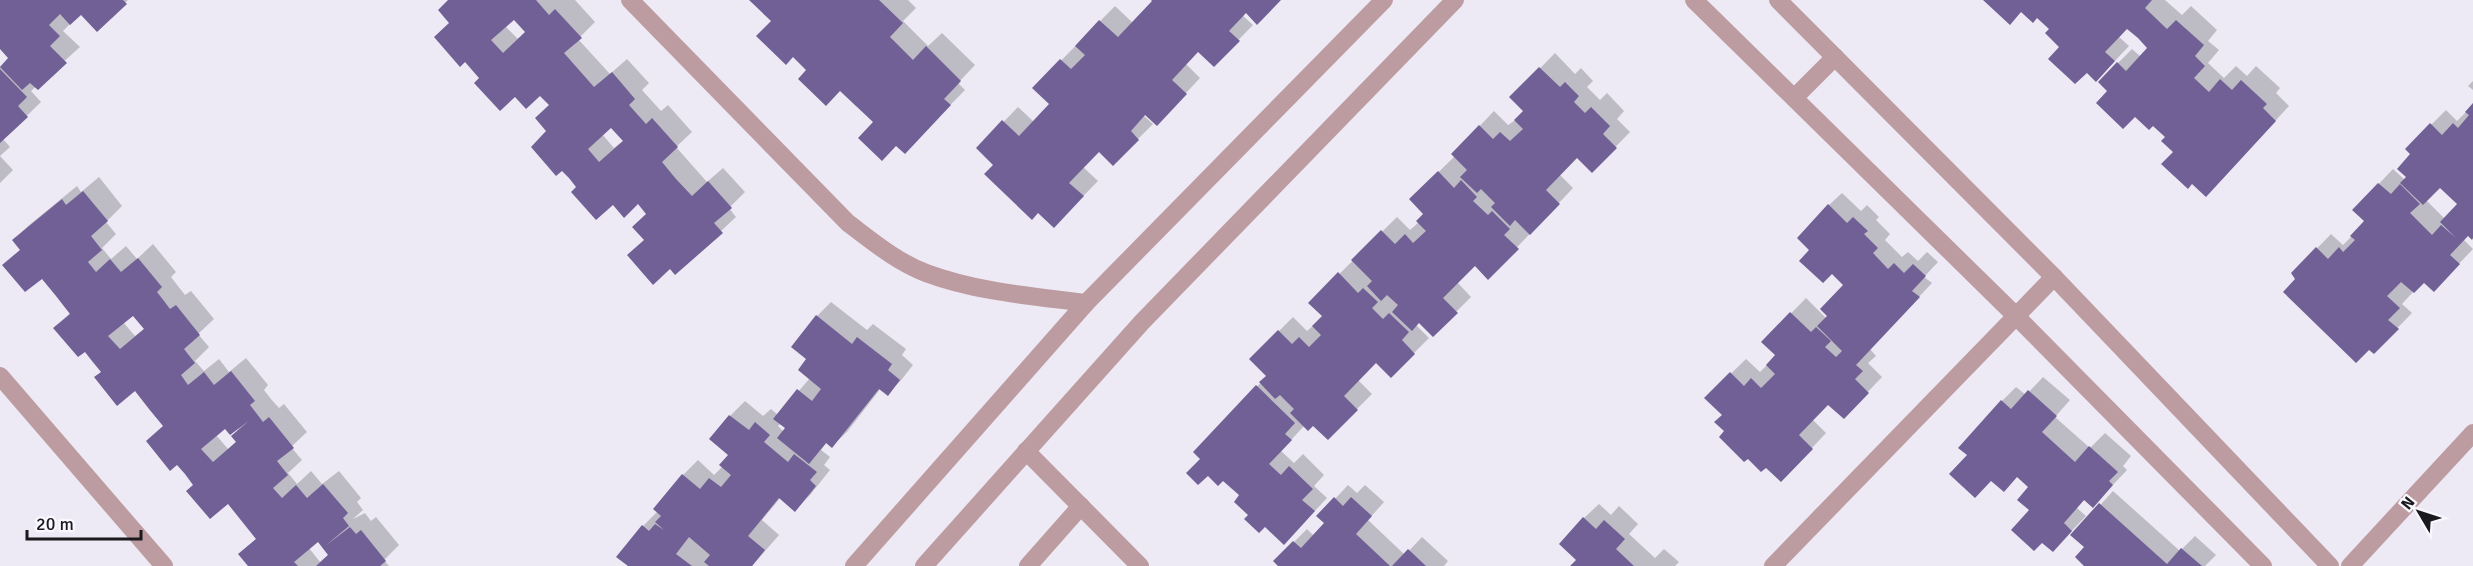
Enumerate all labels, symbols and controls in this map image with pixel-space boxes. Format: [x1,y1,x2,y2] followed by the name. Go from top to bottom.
[2389,482,2449,542] north arrow
[2397,493,2419,514] text: N
[27,503,141,541] scale bar
[36,513,74,535] text: 20 m

